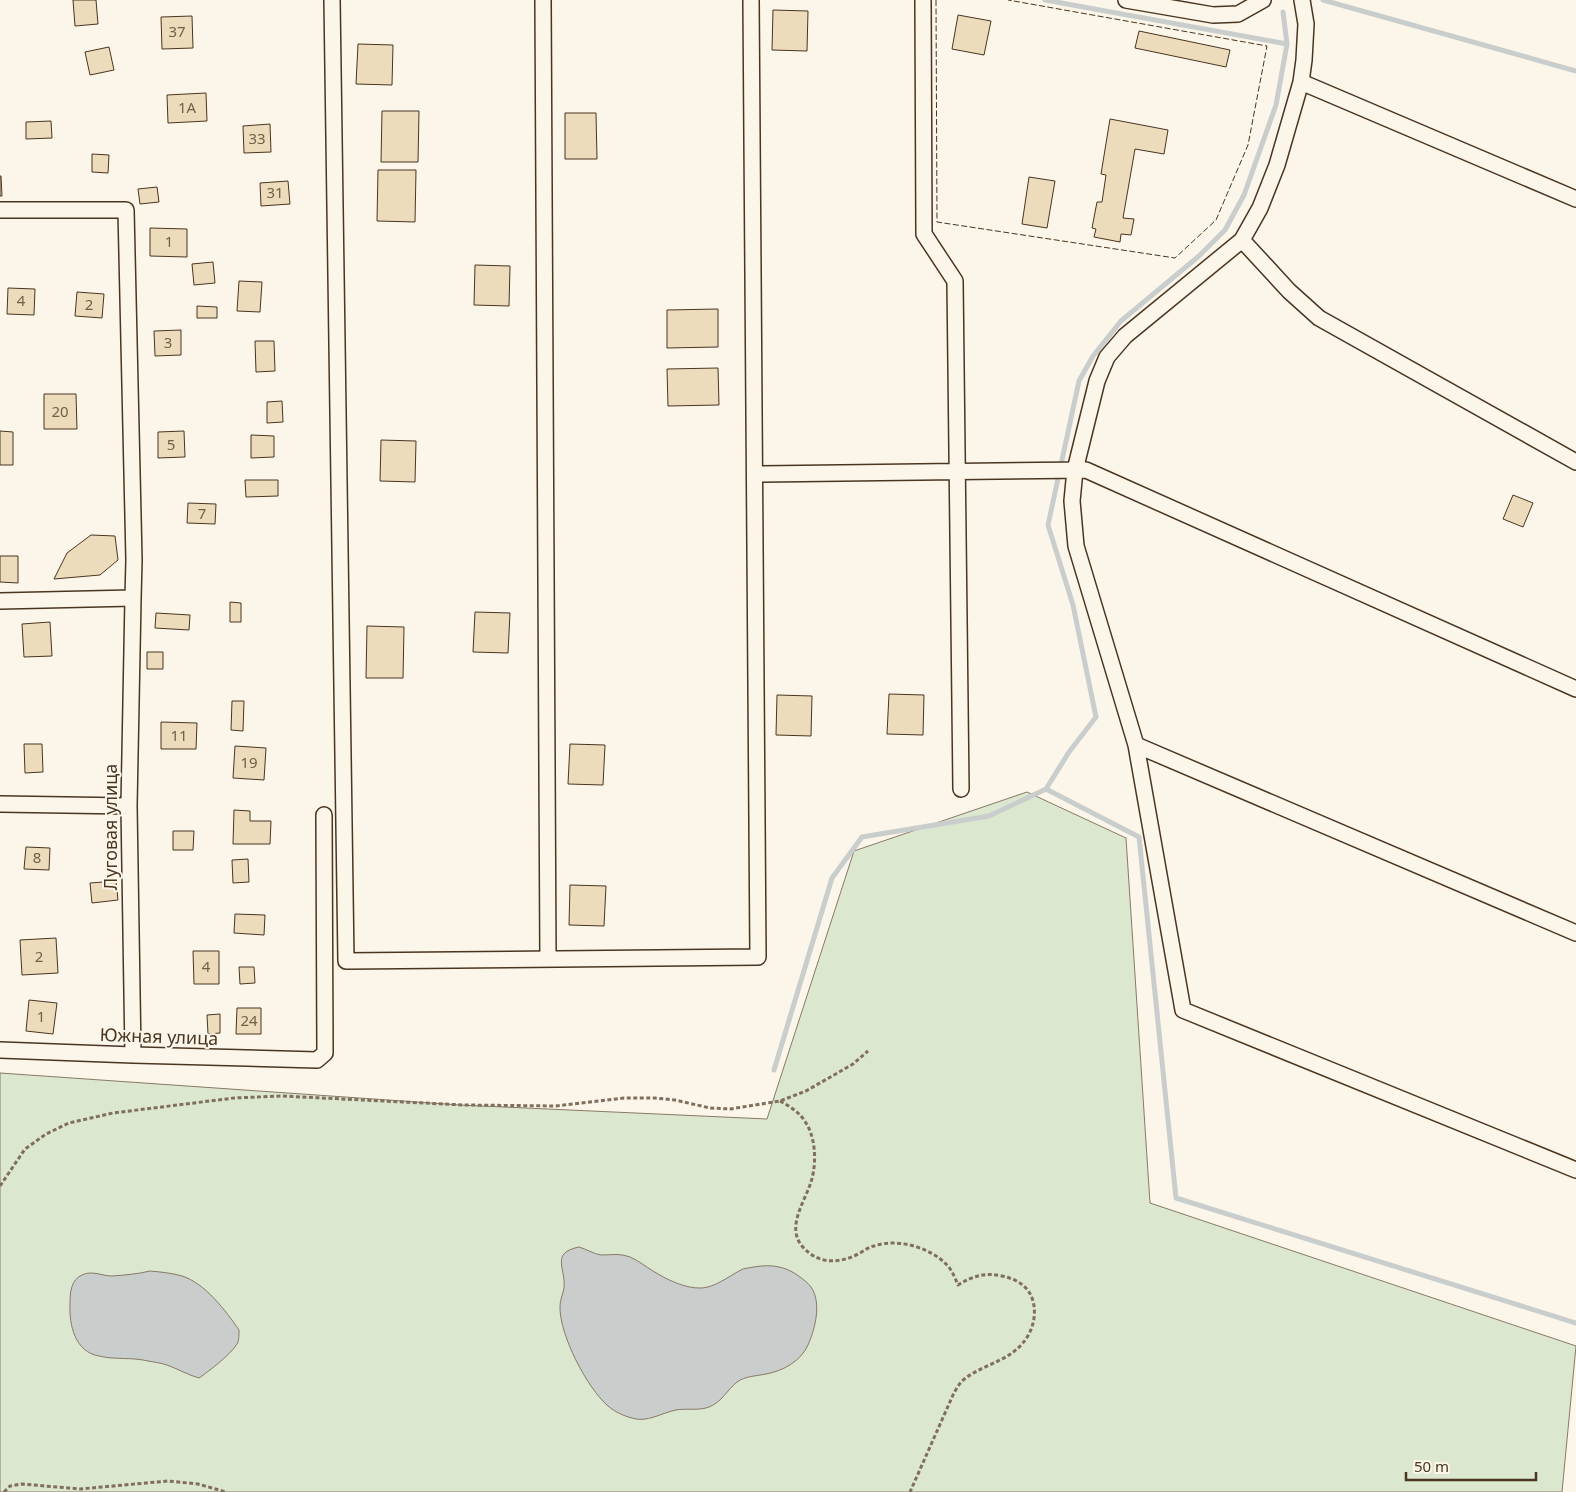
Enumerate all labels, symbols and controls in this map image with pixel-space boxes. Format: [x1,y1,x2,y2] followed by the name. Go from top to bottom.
[168,21,186,41] house number: 37
[178,97,197,117] house number: 1А
[248,128,266,148] house number: 33
[266,182,284,202] house number: 31
[165,231,173,251] house number: 1
[17,290,26,310] house number: 4
[85,294,93,314] house number: 2
[164,332,172,352] house number: 3
[51,401,69,421] house number: 20
[167,434,175,454] house number: 5
[198,503,206,523] house number: 7
[170,725,188,745] house number: 11
[240,752,258,772] house number: 19
[98,764,122,890] street label: Луговая улица
[33,847,41,867] house number: 8
[35,946,43,966] house number: 2
[202,956,211,976] house number: 4
[37,1006,45,1026] house number: 1
[240,1010,258,1030] house number: 24
[99,1022,219,1050] street label: Южная улица
[1406,1450,1536,1482] scale bar
[1414,1456,1449,1476] text: 50 m

